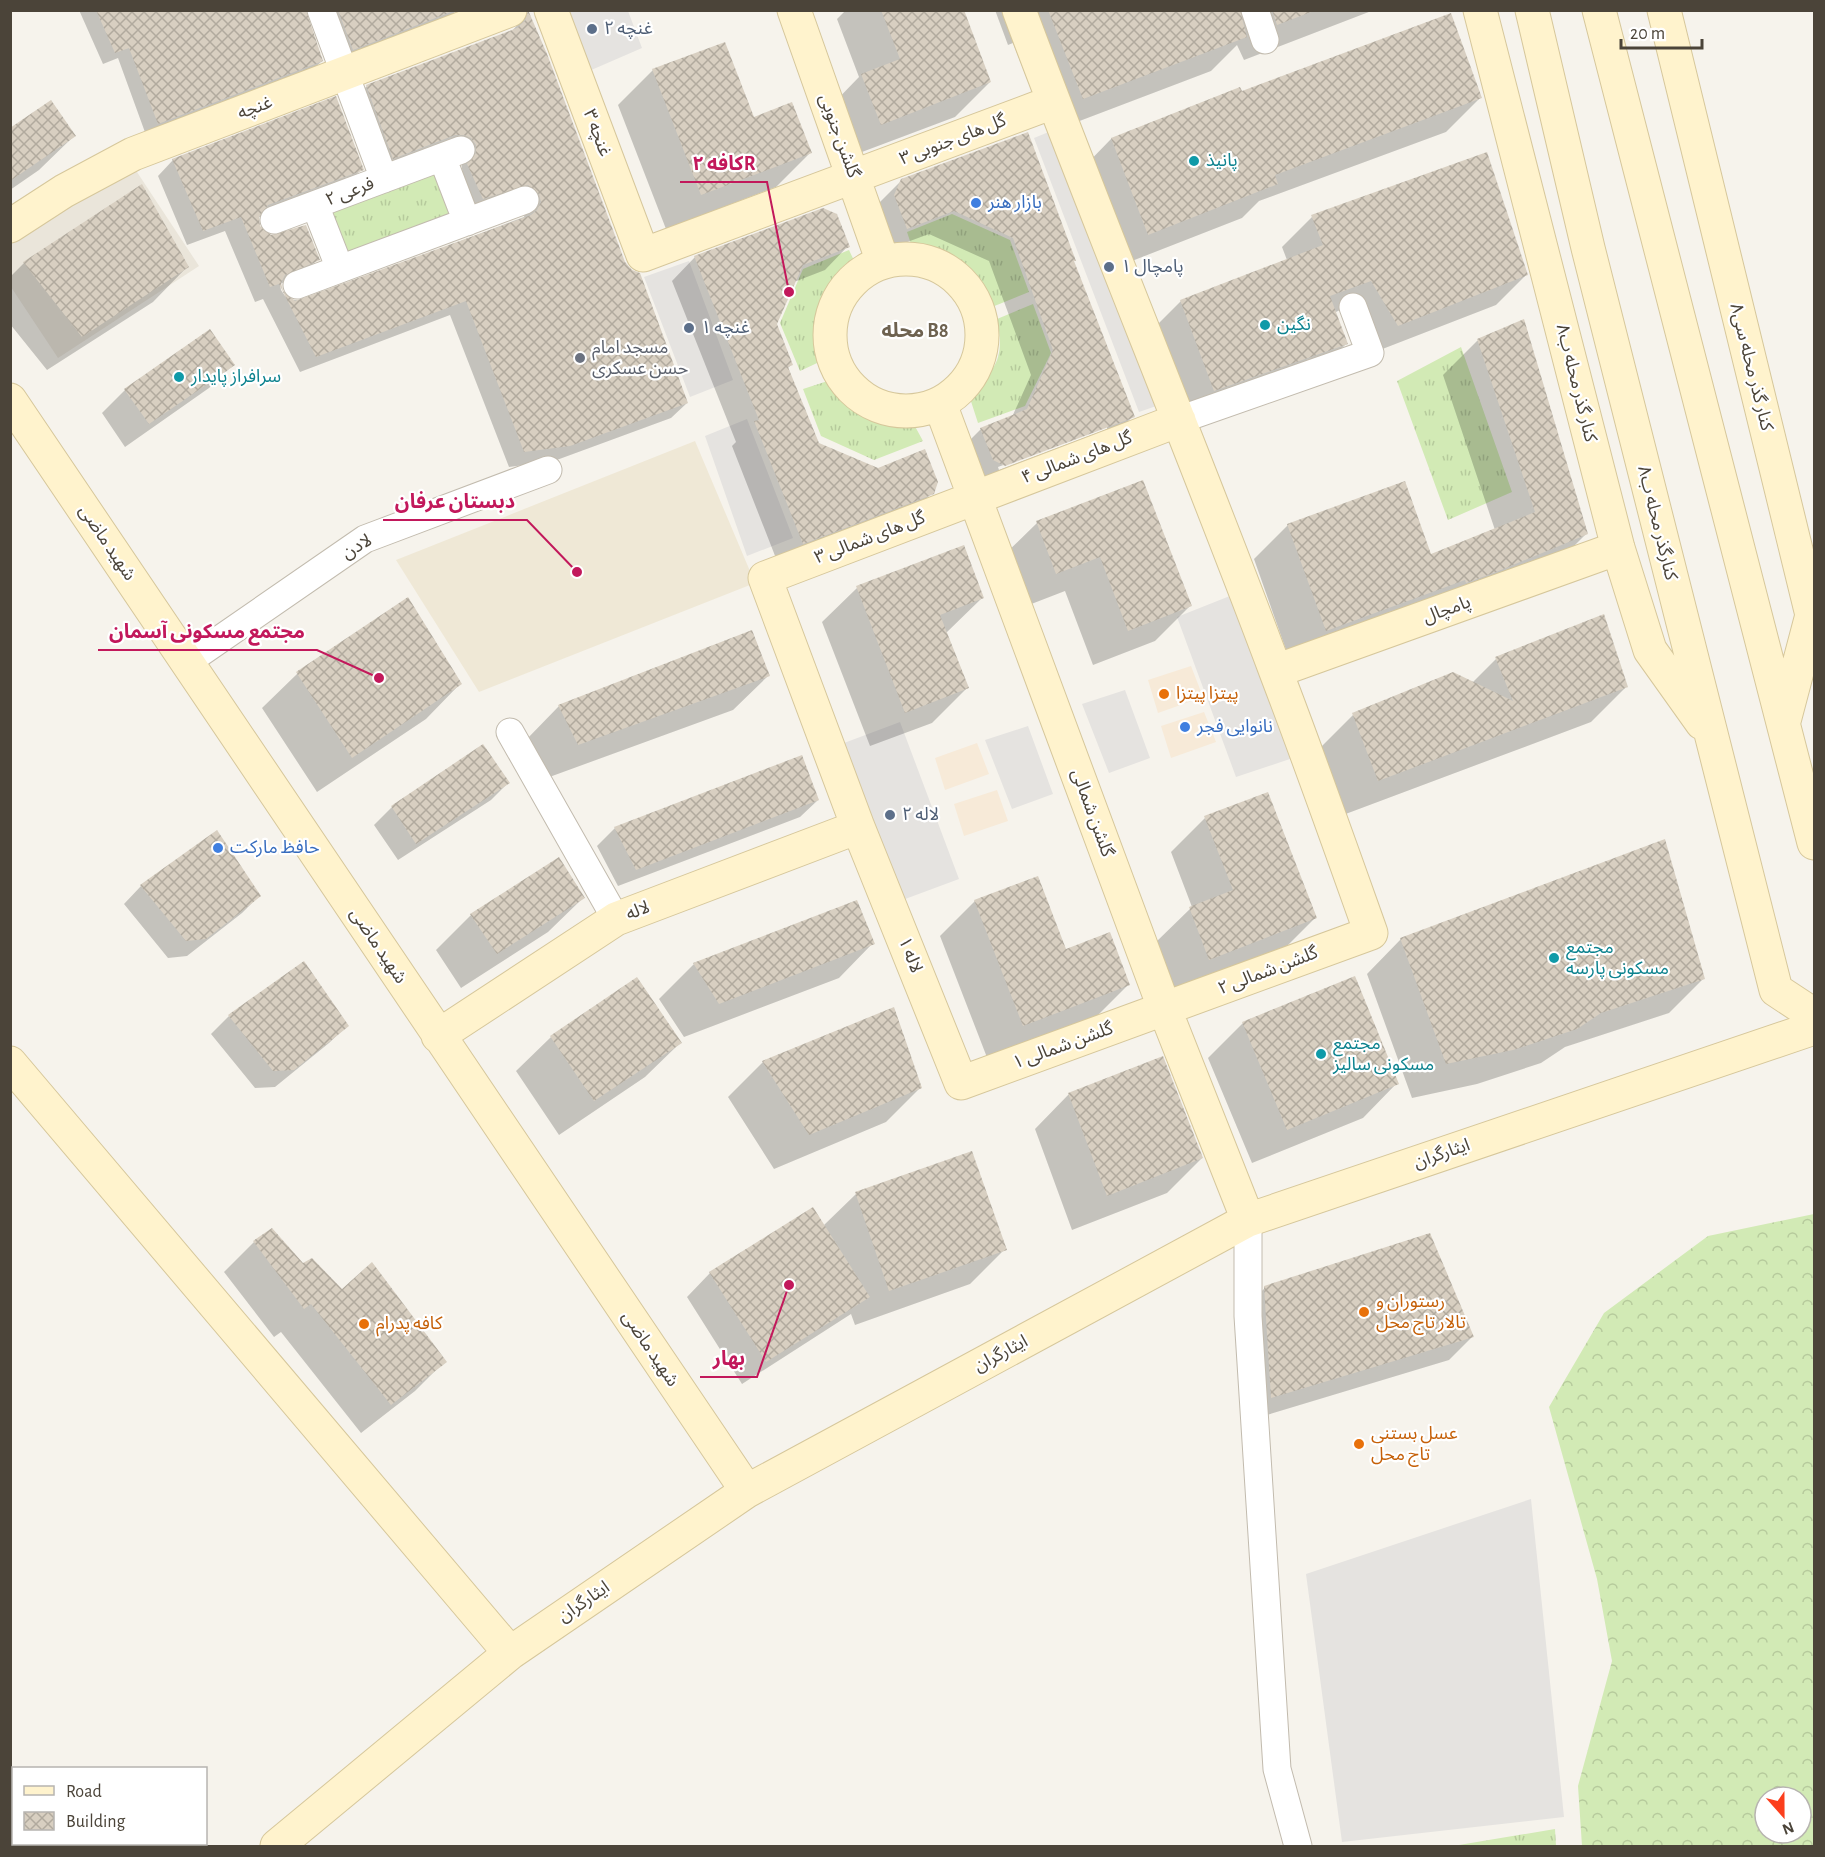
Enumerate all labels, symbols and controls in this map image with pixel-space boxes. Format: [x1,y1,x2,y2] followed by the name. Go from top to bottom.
[1621,12,1702,50] scale bar
[604,20,653,39] place label: غنچه ۲
[585,22,599,36] marker: غنچه ۲
[1630,25,1665,43] text: 20 m
[815,91,864,181] street label: گلشن جنوبی
[235,93,275,124] street label: غنچه
[579,107,614,159] street label: غنچه ۳
[897,110,1010,169] street label: گل های جنوبی ۳
[680,144,767,182] callout: کافه ۲R
[1206,152,1238,171] place label: پانیذ
[693,153,756,174] text: کافه ۲R
[1187,154,1201,168] marker: پانیذ
[323,175,377,210] street label: فرعی ۲
[987,194,1042,213] place label: بازار هنر
[969,196,983,210] marker: بازار هنر
[1121,258,1184,277] place label: پامچال ۱
[1102,260,1116,274] marker: پامچال ۱
[1725,301,1777,433] street label: کنار گذر محله سی۸
[1277,315,1311,335] place label: نگین
[1258,318,1272,332] marker: نگین
[701,319,750,338] place label: غنچه ۱
[682,321,696,335] marker: غنچه ۱
[881,321,949,341] district label: محله B8
[1552,322,1601,445] street label: کنار گذر محله ب۸
[592,339,688,379] place label: مسجد امام حسن عسکری
[573,351,587,365] marker: مسجد امام حسن عسکری
[190,368,281,387] place label: سرافراز پایدار
[172,370,186,384] marker: سرافراز پایدار
[1019,428,1136,488] street label: گل های شمالی ۴
[1633,464,1681,583] street label: کنارگذر محله ب۸
[383,482,527,520] callout: دبستان عرفان
[395,491,515,513] text: دبستان عرفان
[74,502,139,585] street label: شهید ماضی
[812,508,929,568] street label: گل های شمالی ۳
[339,531,376,564] street label: لادن
[1421,593,1474,628] street label: پامچال
[98,612,317,650] callout: مجتمع مسکونی آسمان
[109,620,305,646] text: مجتمع مسکونی آسمان
[1176,685,1239,704] place label: پیتزا پیتزا
[1157,687,1171,701] marker: پیتزا پیتزا
[1196,718,1273,737] place label: نانوایی فجر
[1178,720,1192,734] marker: نانوایی فجر
[1067,766,1117,860] street label: گلشن شمالی
[902,806,939,824] place label: لاله ۲
[883,808,897,822] marker: لاله ۲
[230,839,319,858] place label: حافظ مارکت
[211,841,225,855] marker: حافظ مارکت
[624,898,652,924] street label: لاله
[345,905,410,988] street label: شهید ماضی
[895,934,925,976] street label: لاله ۱
[1566,939,1669,979] place label: مجتمع مسکونی پارسه
[1215,943,1321,999] street label: گلشن شمالی ۲
[1547,951,1561,965] marker: مجتمع مسکونی پارسه
[1010,1018,1116,1073] street label: گلشن شمالی ۱
[1332,1035,1434,1075] place label: مجتمع مسکونی سالیز
[1314,1047,1328,1061] marker: مجتمع مسکونی سالیز
[1411,1135,1473,1173] street label: ایثارگران
[1376,1293,1466,1335] place label: رستوران و تالار تاج محل
[1357,1305,1371,1319] marker: رستوران و تالار تاج محل
[617,1308,682,1391] street label: شهید ماضی
[376,1315,443,1337] place label: کافه پدرام
[357,1317,371,1331] marker: کافه پدرام
[971,1332,1031,1376] street label: ایثارگران
[700,1339,757,1377] callout: بهار
[712,1349,745,1370] text: بهار
[1371,1425,1458,1467] place label: عسل بستنی تاج محل
[1352,1437,1366,1451] marker: عسل بستنی تاج محل
[554,1577,614,1627] street label: ایثارگران
[12,1767,207,1845] legend
[66,1783,102,1801] text: Road
[1753,1785,1813,1845] north arrow
[66,1813,126,1831] text: Building
[1780,1819,1796,1838] text: N

